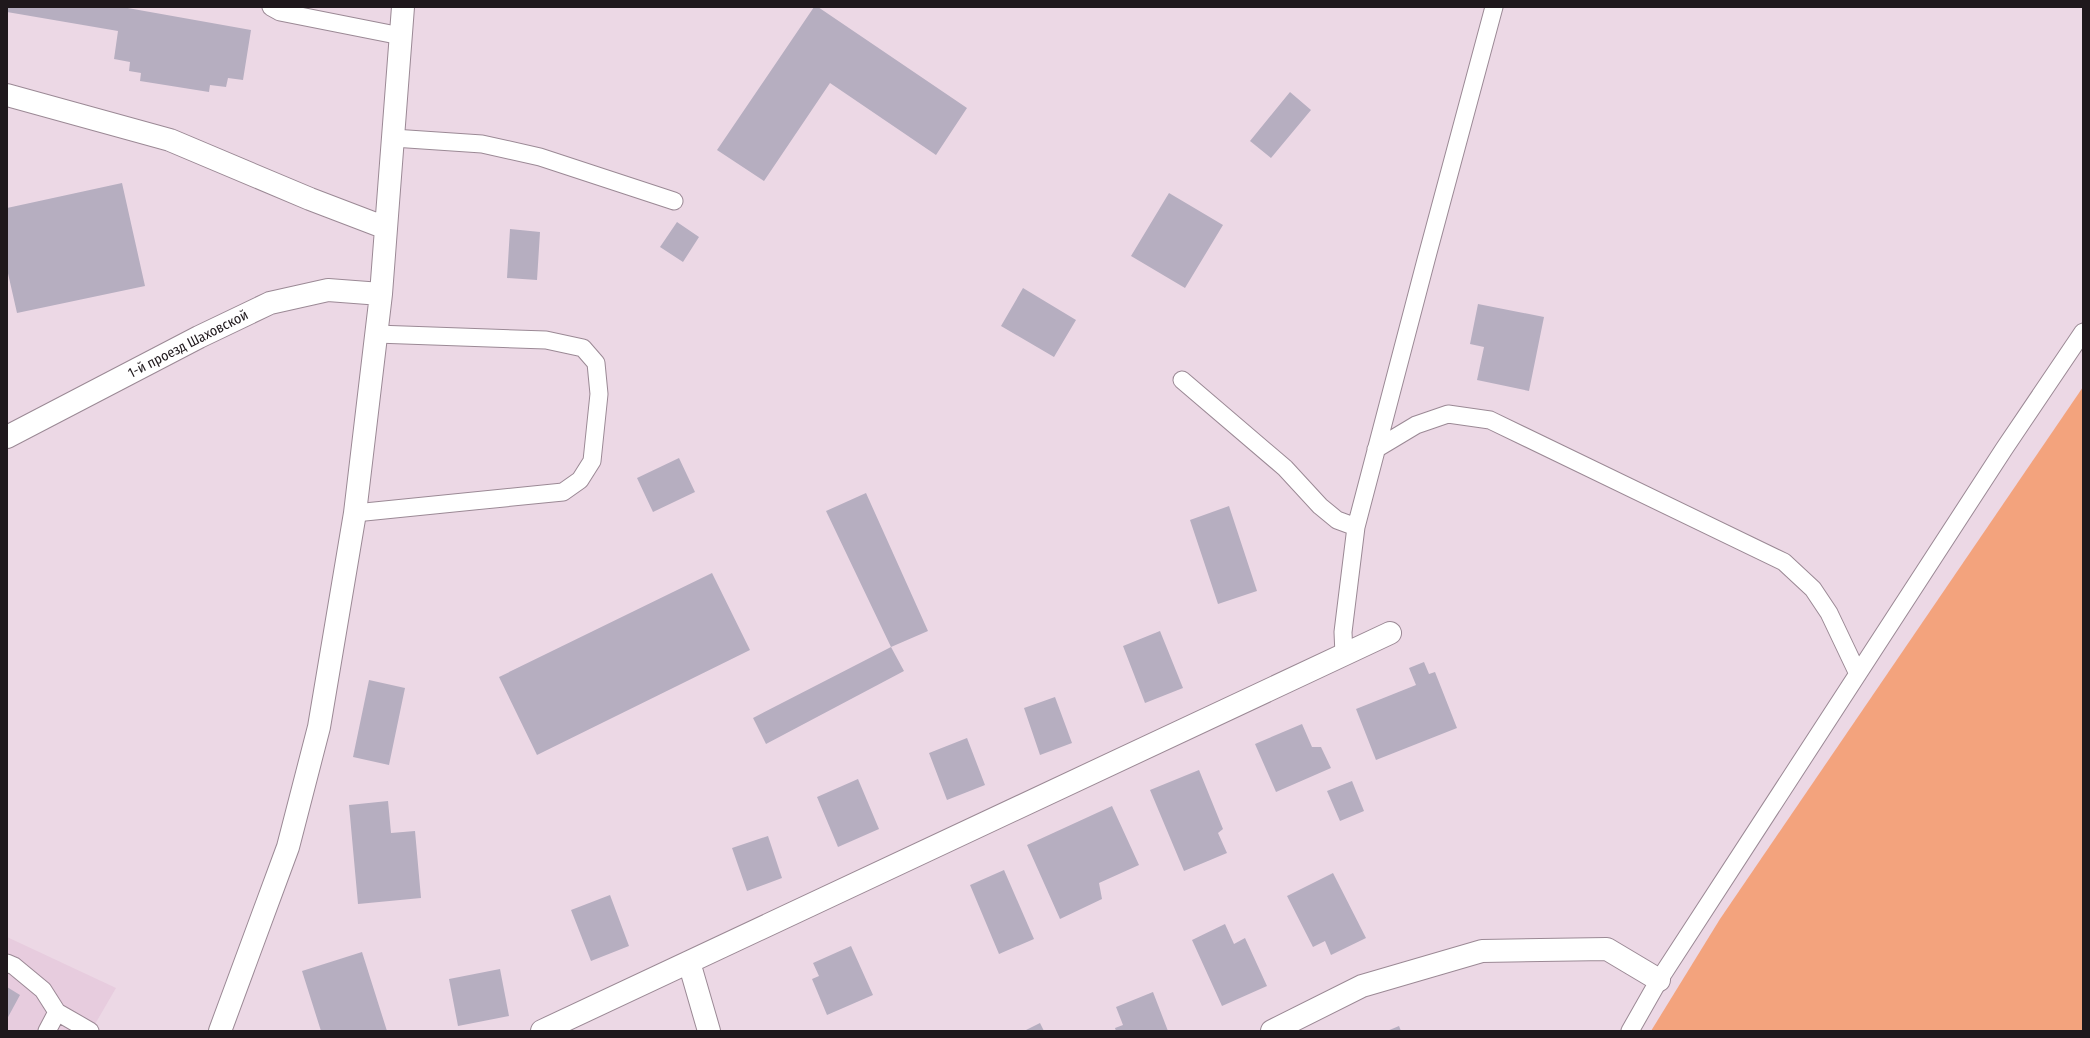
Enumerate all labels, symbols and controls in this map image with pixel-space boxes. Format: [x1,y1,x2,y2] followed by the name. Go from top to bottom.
[125,306,251,382] street label: 1-й проезд Шаховской

